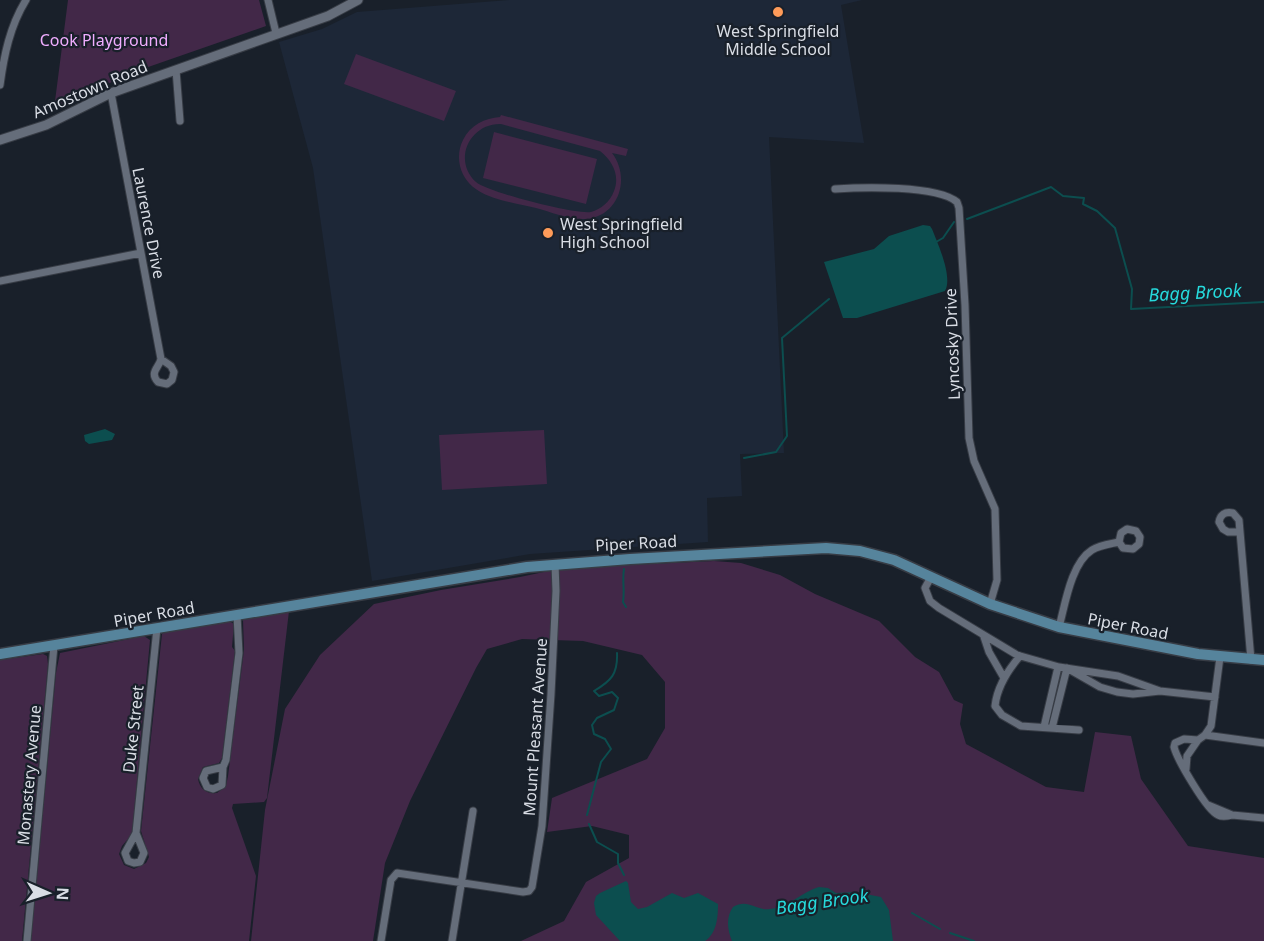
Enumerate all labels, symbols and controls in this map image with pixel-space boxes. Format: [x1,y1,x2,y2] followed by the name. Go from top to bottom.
[771,5,785,19] marker: West Springfield Middle School
[717,20,839,60] place label: West Springfield Middle School
[40,29,168,51] park label: Cook Playground
[29,55,151,123] street label: Amostown Road
[127,165,171,281] street label: Laurence Drive
[560,213,683,253] place label: West Springfield High School
[541,226,555,240] marker: West Springfield High School
[1148,278,1243,306] water label: Bagg Brook
[939,288,965,400] street label: Lyncosky Drive
[595,530,677,556] street label: Piper Road
[112,596,196,632] street label: Piper Road
[1086,607,1170,645] street label: Piper Road
[518,637,552,817] street label: Mount Pleasant Avenue
[117,684,149,774] street label: Duke Street
[12,704,46,846] street label: Monastery Avenue
[18,863,78,923] north arrow
[774,882,871,919] water label: Bagg Brook
[52,887,74,901] text: N

